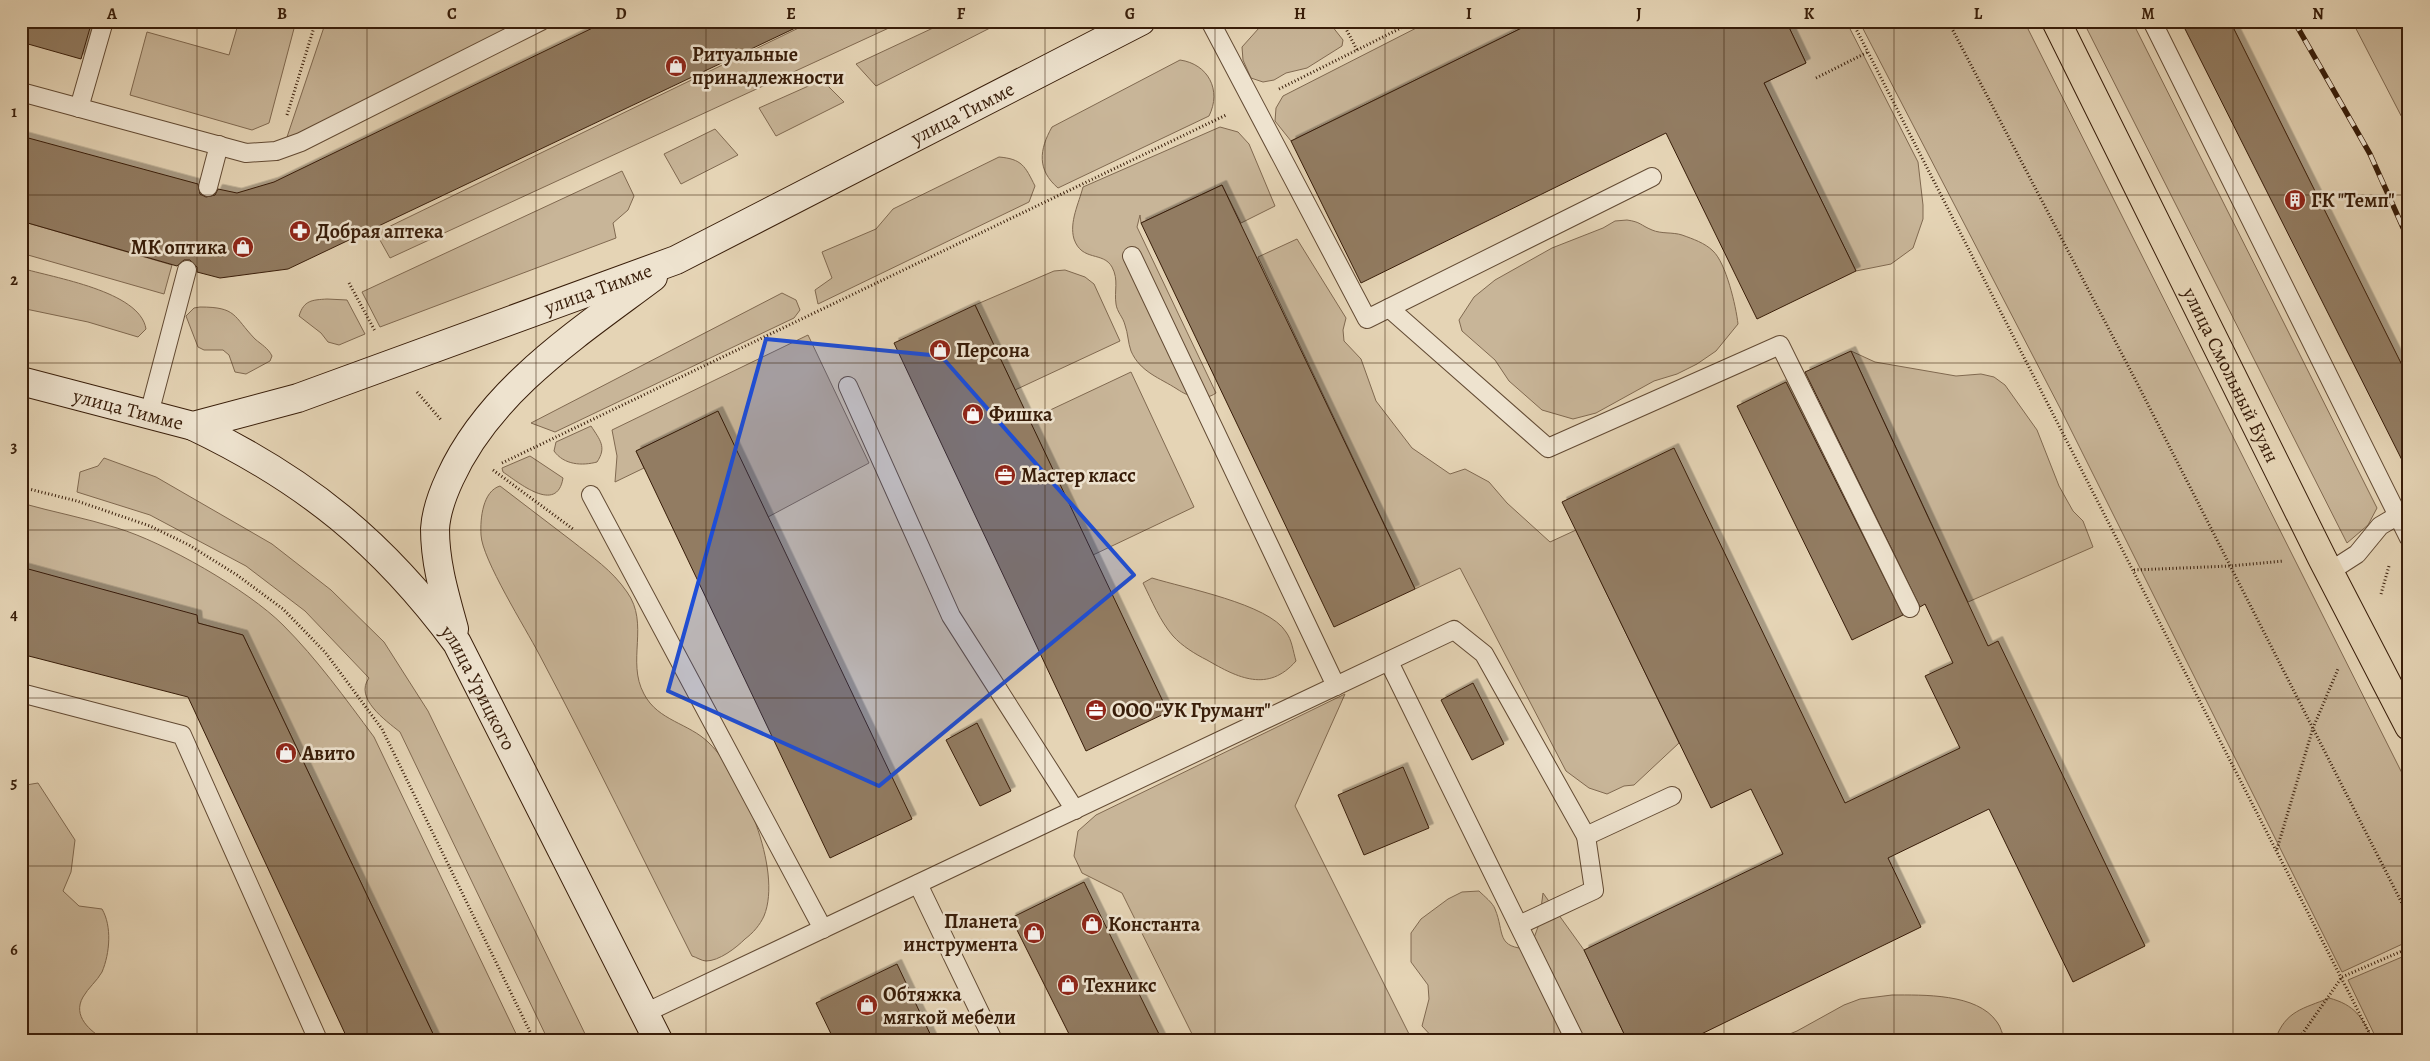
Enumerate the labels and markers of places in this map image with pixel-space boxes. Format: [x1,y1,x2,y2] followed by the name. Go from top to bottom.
[692,41,844,91] place label: Ритуальные принадлежности
[664,54,688,78] shop icon: Ритуальные принадлежности
[2311,187,2395,214] place label: ГК "Темп"
[2283,188,2307,212] building icon: ГК "Темп"
[316,218,444,245] place label: Добрая аптека
[288,219,312,243] pharmacy icon: Добрая аптека
[131,234,227,261] place label: МК оптика
[231,235,255,259] shop icon: МК оптика
[956,337,1030,364] place label: Персона
[928,338,952,362] shop icon: Персона
[989,401,1053,428] place label: Фишка
[961,402,985,426] shop icon: Фишка
[1021,462,1136,489] place label: Мастер класс
[993,463,1017,487] office icon: Мастер класс
[1112,697,1271,724] place label: ООО "УК Грумант"
[1084,698,1108,722] office icon: ООО "УК Грумант"
[301,740,355,767] place label: Авито
[274,741,298,765] shop icon: Авито
[903,908,1018,958] place label: Планета инструмента
[1108,911,1201,938] place label: Константа
[1080,912,1104,936] shop icon: Константа
[1022,921,1046,945] shop icon: Планета инструмента
[1084,972,1157,999] place label: Техникс
[1056,973,1080,997] shop icon: Техникс
[883,981,1016,1031] place label: Обтяжка мягкой мебели
[855,993,879,1017] shop icon: Обтяжка мягкой мебели

